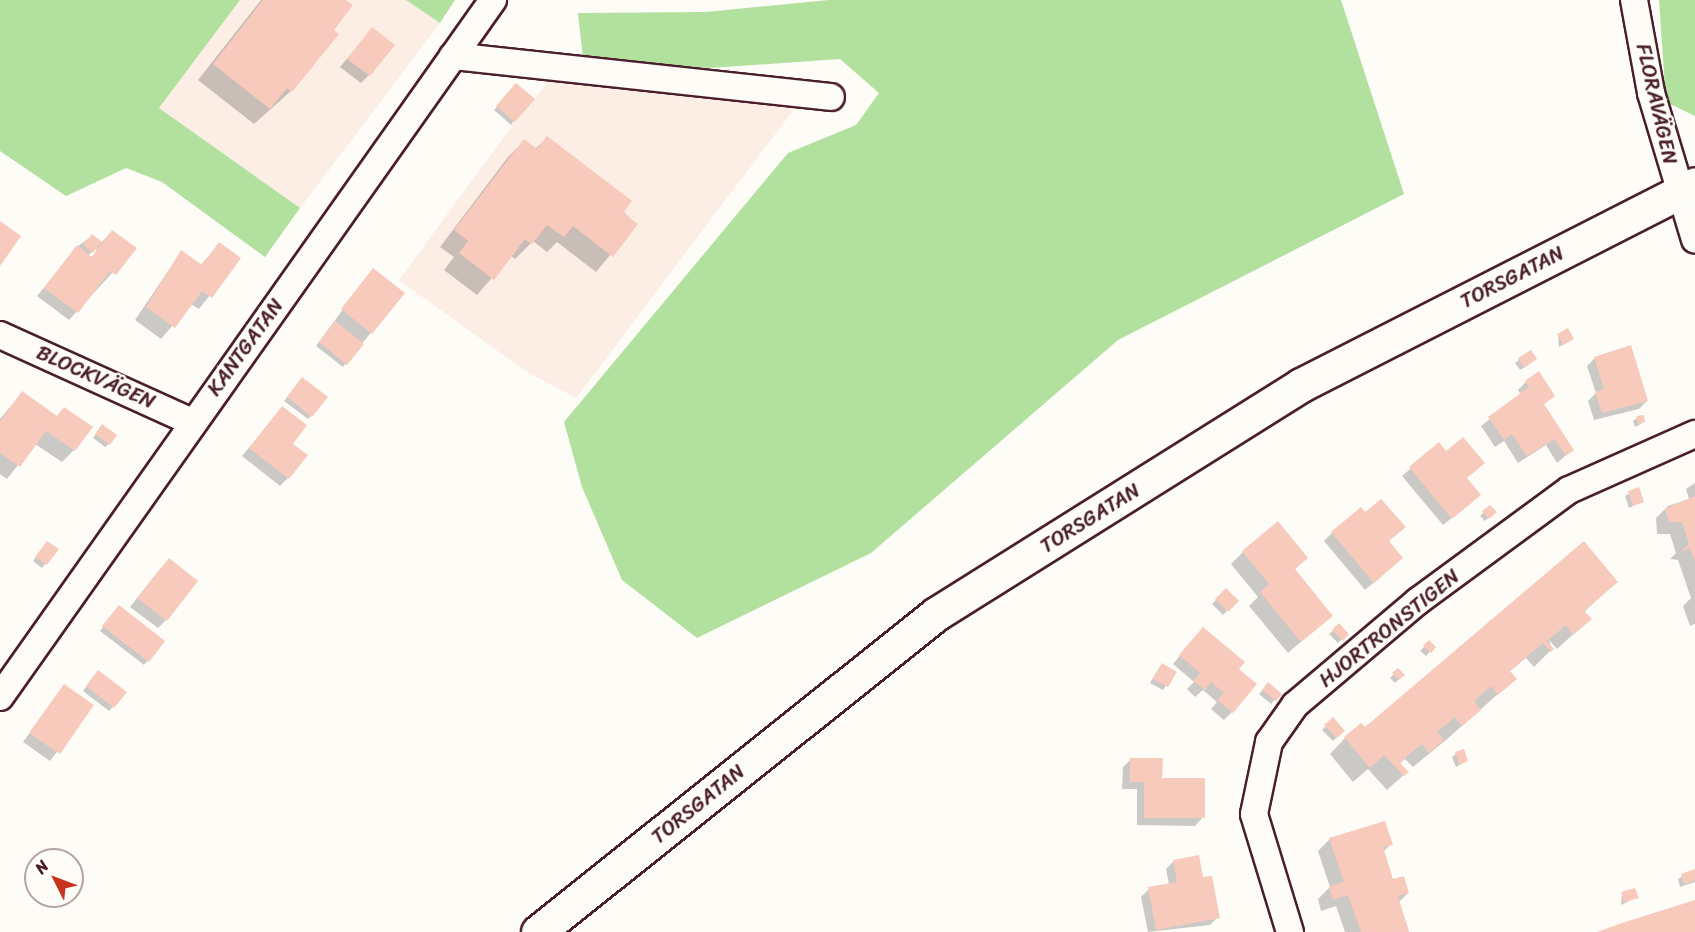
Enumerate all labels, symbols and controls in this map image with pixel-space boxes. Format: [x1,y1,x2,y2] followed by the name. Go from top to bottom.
[1631,41,1683,167] street label: FLORAVÄGEN
[1456,240,1568,314] street label: TORSGATAN
[201,293,289,401] street label: KANTGATAN
[33,340,159,414] street label: BLOCKVÄGEN
[1035,477,1145,559] street label: TORSGATAN
[1314,564,1464,692] street label: HJORTRONSTIGEN
[646,759,750,849] street label: TORSGATAN
[24,848,84,908] north arrow
[27,853,56,881] text: N

